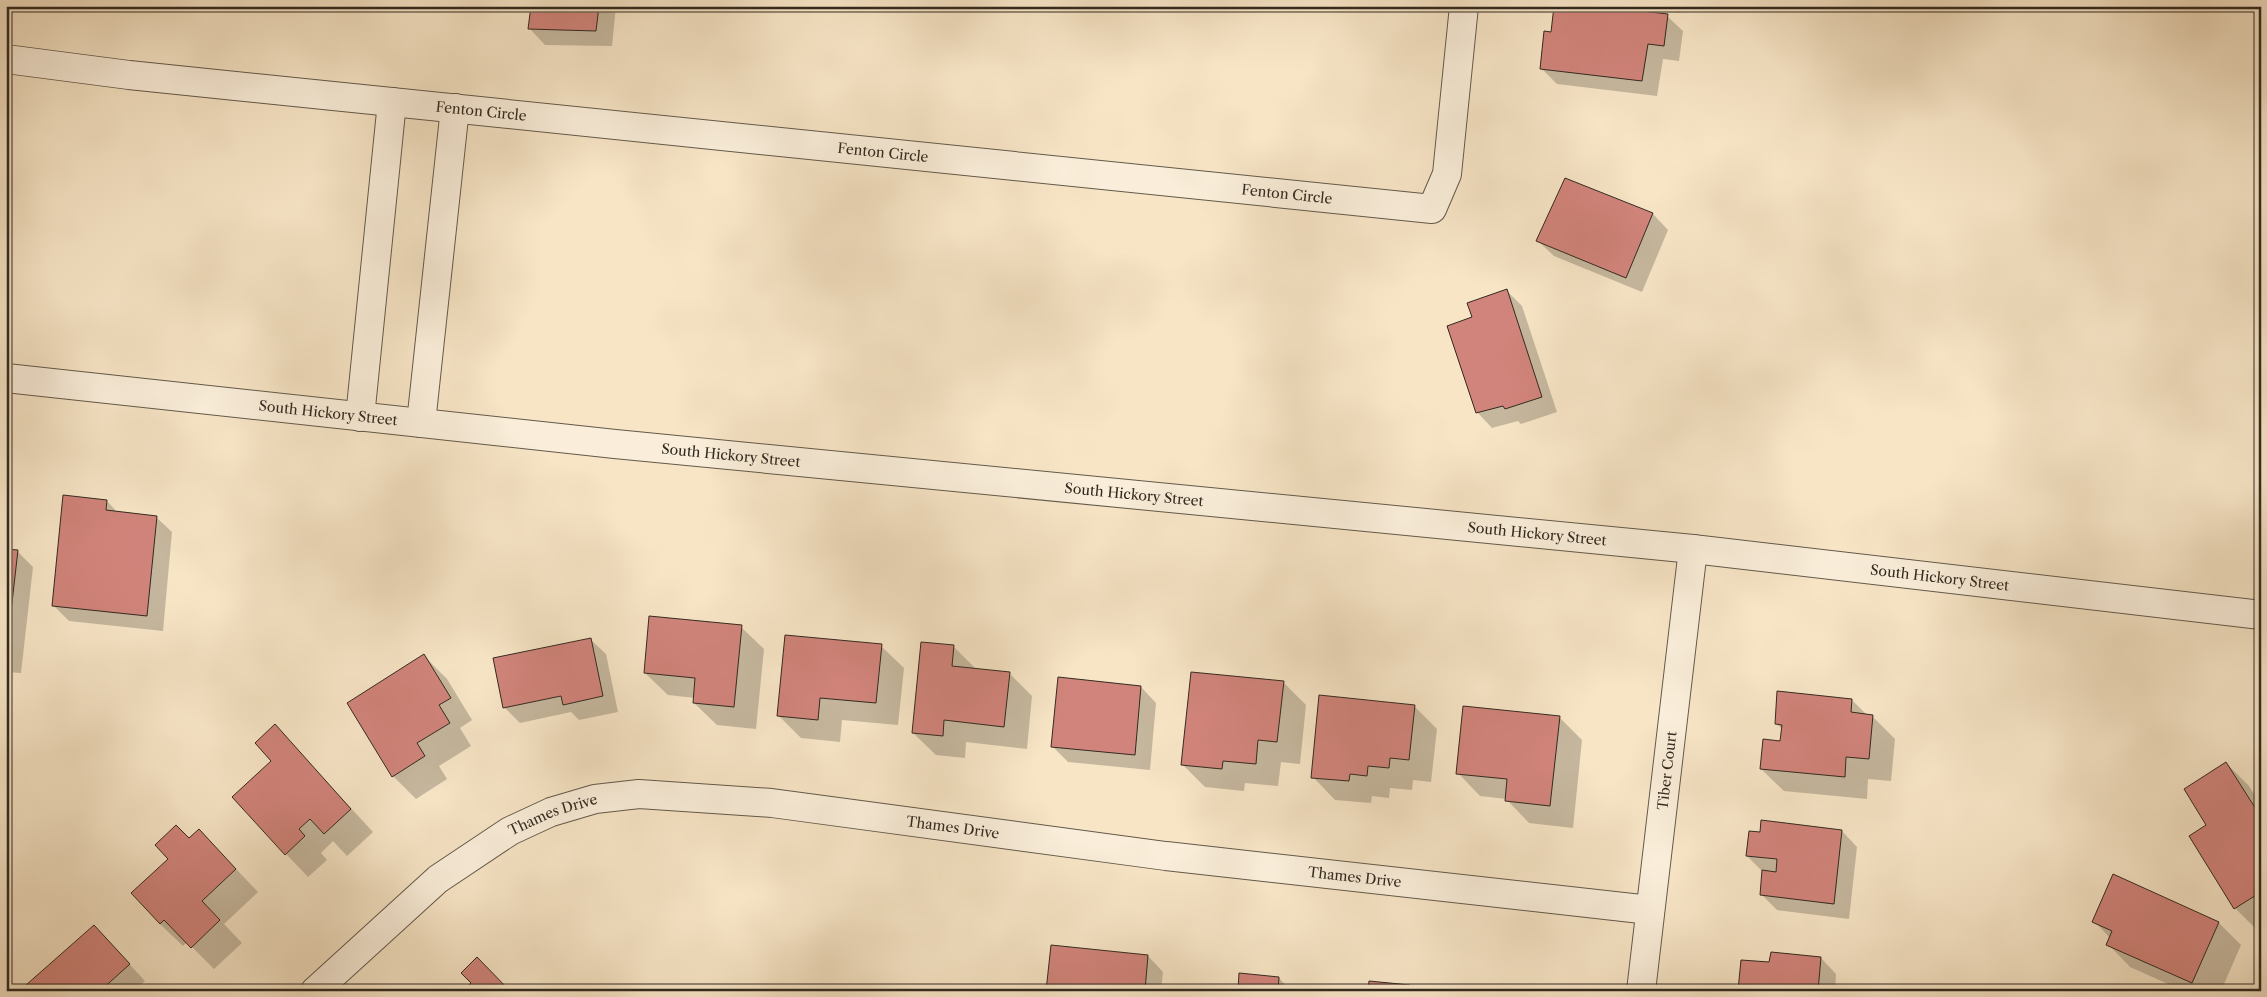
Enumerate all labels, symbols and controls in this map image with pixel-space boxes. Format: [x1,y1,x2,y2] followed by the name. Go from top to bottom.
[435,98,528,125] street label: Fenton Circle
[837,139,929,166] street label: Fenton Circle
[1241,180,1333,208] street label: Fenton Circle
[258,396,398,429] street label: South Hickory Street
[661,440,801,471] street label: South Hickory Street
[1064,479,1204,510] street label: South Hickory Street
[1467,518,1607,550] street label: South Hickory Street
[1869,561,2010,595] street label: South Hickory Street
[1653,730,1681,811] street label: Tiber Court
[505,790,600,839] street label: Thames Drive
[905,812,1001,843] street label: Thames Drive
[1307,863,1403,891] street label: Thames Drive

